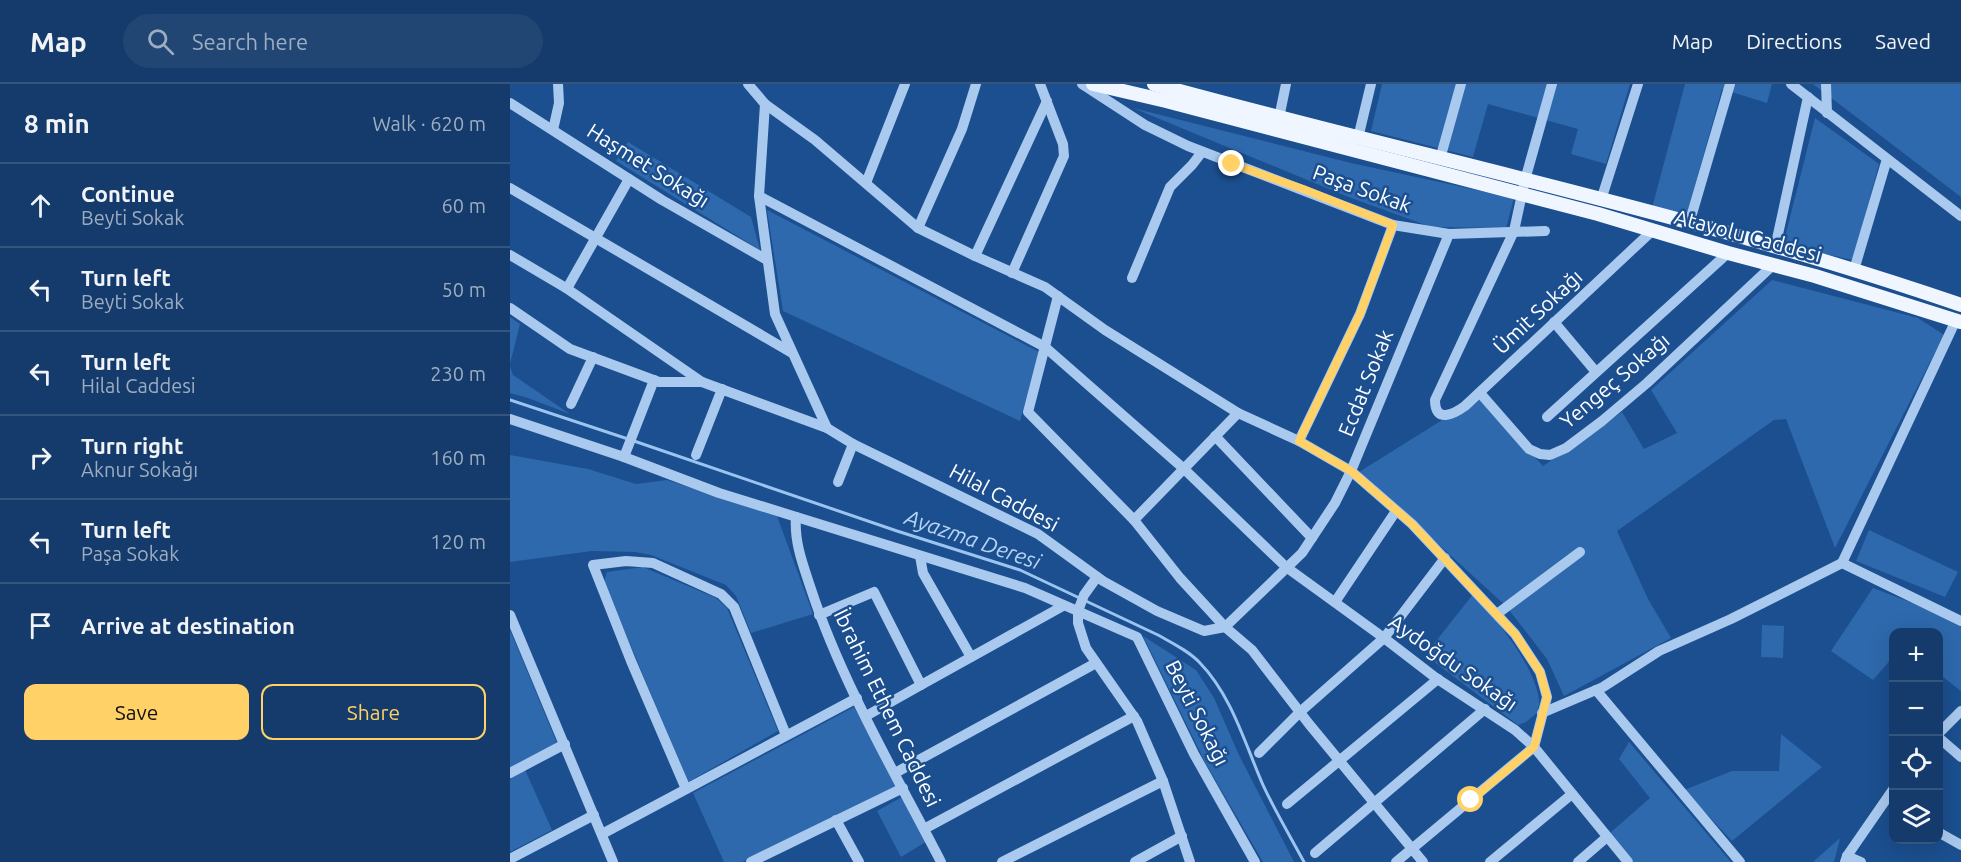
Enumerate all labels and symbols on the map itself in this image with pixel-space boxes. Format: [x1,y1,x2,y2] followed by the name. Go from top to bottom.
[583,118,714,212] street label: Haşmet Sokağı
[1218,150,1244,176] route end
[1310,159,1415,217] street label: Paşa Sokak
[1672,204,1824,266] street label: Atayolu Caddesi
[1488,264,1587,358] street label: Ümit Sokağı
[1333,325,1397,439] street label: Ecdat Sokak
[1555,328,1674,433] street label: Yengeç Sokağı
[946,458,1063,536] street label: Hilal Caddesi
[901,503,1046,574] water label: Ayazma Deresi
[830,605,946,810] street label: İbrahim Ethem Caddesi
[1385,609,1522,715] street label: Aydoğdu Sokağı
[1161,656,1235,769] street label: Beyti Sokağı
[1457,786,1483,812] route start

